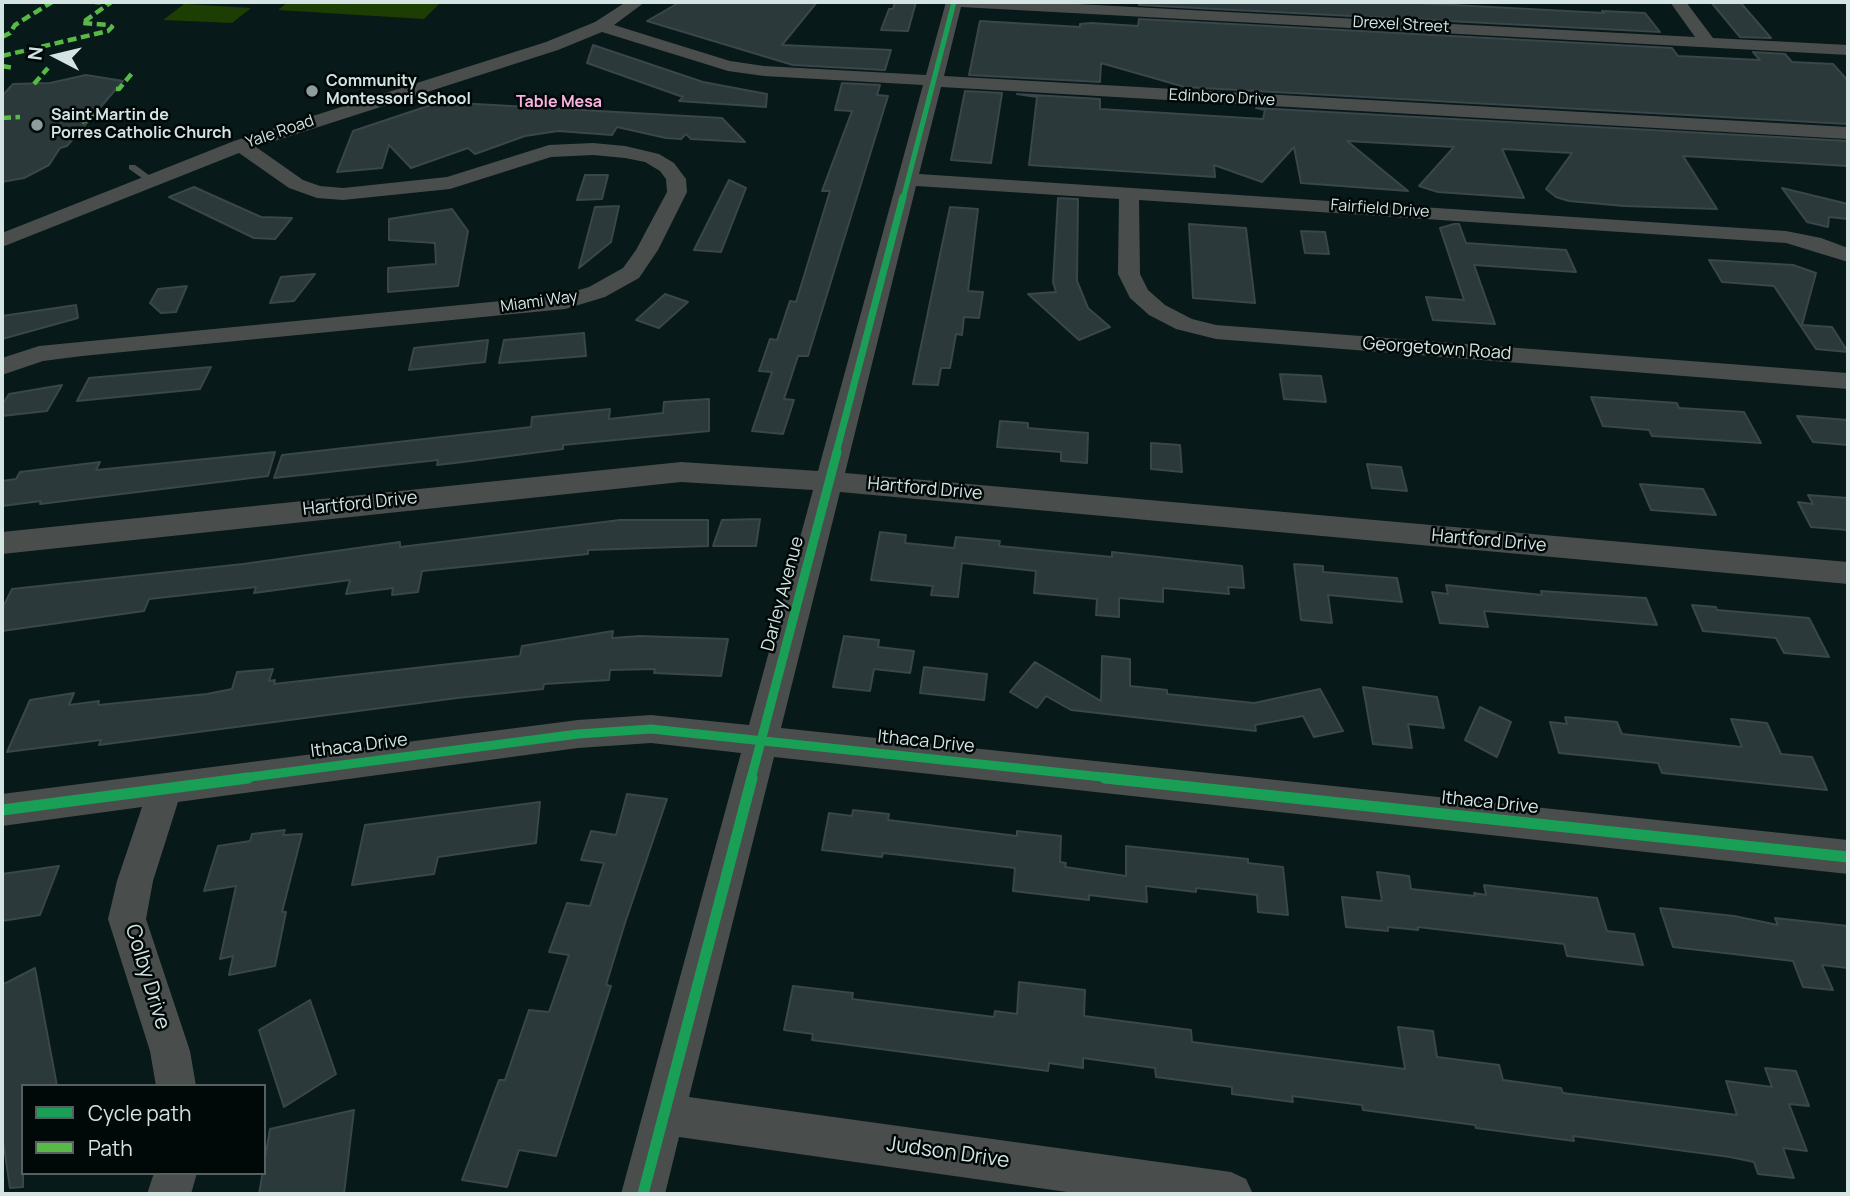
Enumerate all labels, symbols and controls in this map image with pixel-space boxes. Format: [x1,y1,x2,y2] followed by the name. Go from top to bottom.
[1352,13,1450,37] street label: Drexel Street
[21,21,91,91] north arrow
[21,45,49,62] text: N
[326,72,471,110] place label: Community Montessori School
[304,83,320,99] marker: Community Montessori School
[1168,86,1276,110] street label: Edinboro Drive
[516,93,602,113] district label: Table Mesa
[51,106,232,144] place label: Saint Martin de Porres Catholic Church
[243,111,317,153] street label: Yale Road
[29,117,45,133] marker: Saint Martin de Porres Catholic Church
[1330,196,1430,222] street label: Fairfield Drive
[499,287,579,317] street label: Miami Way
[1362,333,1512,365] street label: Georgetown Road
[867,473,983,505] street label: Hartford Drive
[302,487,418,521] street label: Hartford Drive
[1431,525,1547,557] street label: Hartford Drive
[757,534,809,654] street label: Darley Avenue
[876,726,976,758] street label: Ithaca Drive
[309,729,409,763] street label: Ithaca Drive
[1440,787,1540,819] street label: Ithaca Drive
[119,921,175,1033] street label: Colby Drive
[21,1084,266,1175] legend
[88,1099,191,1127] text: Cycle path
[885,1132,1011,1174] street label: Judson Drive
[88,1134,133,1162] text: Path

